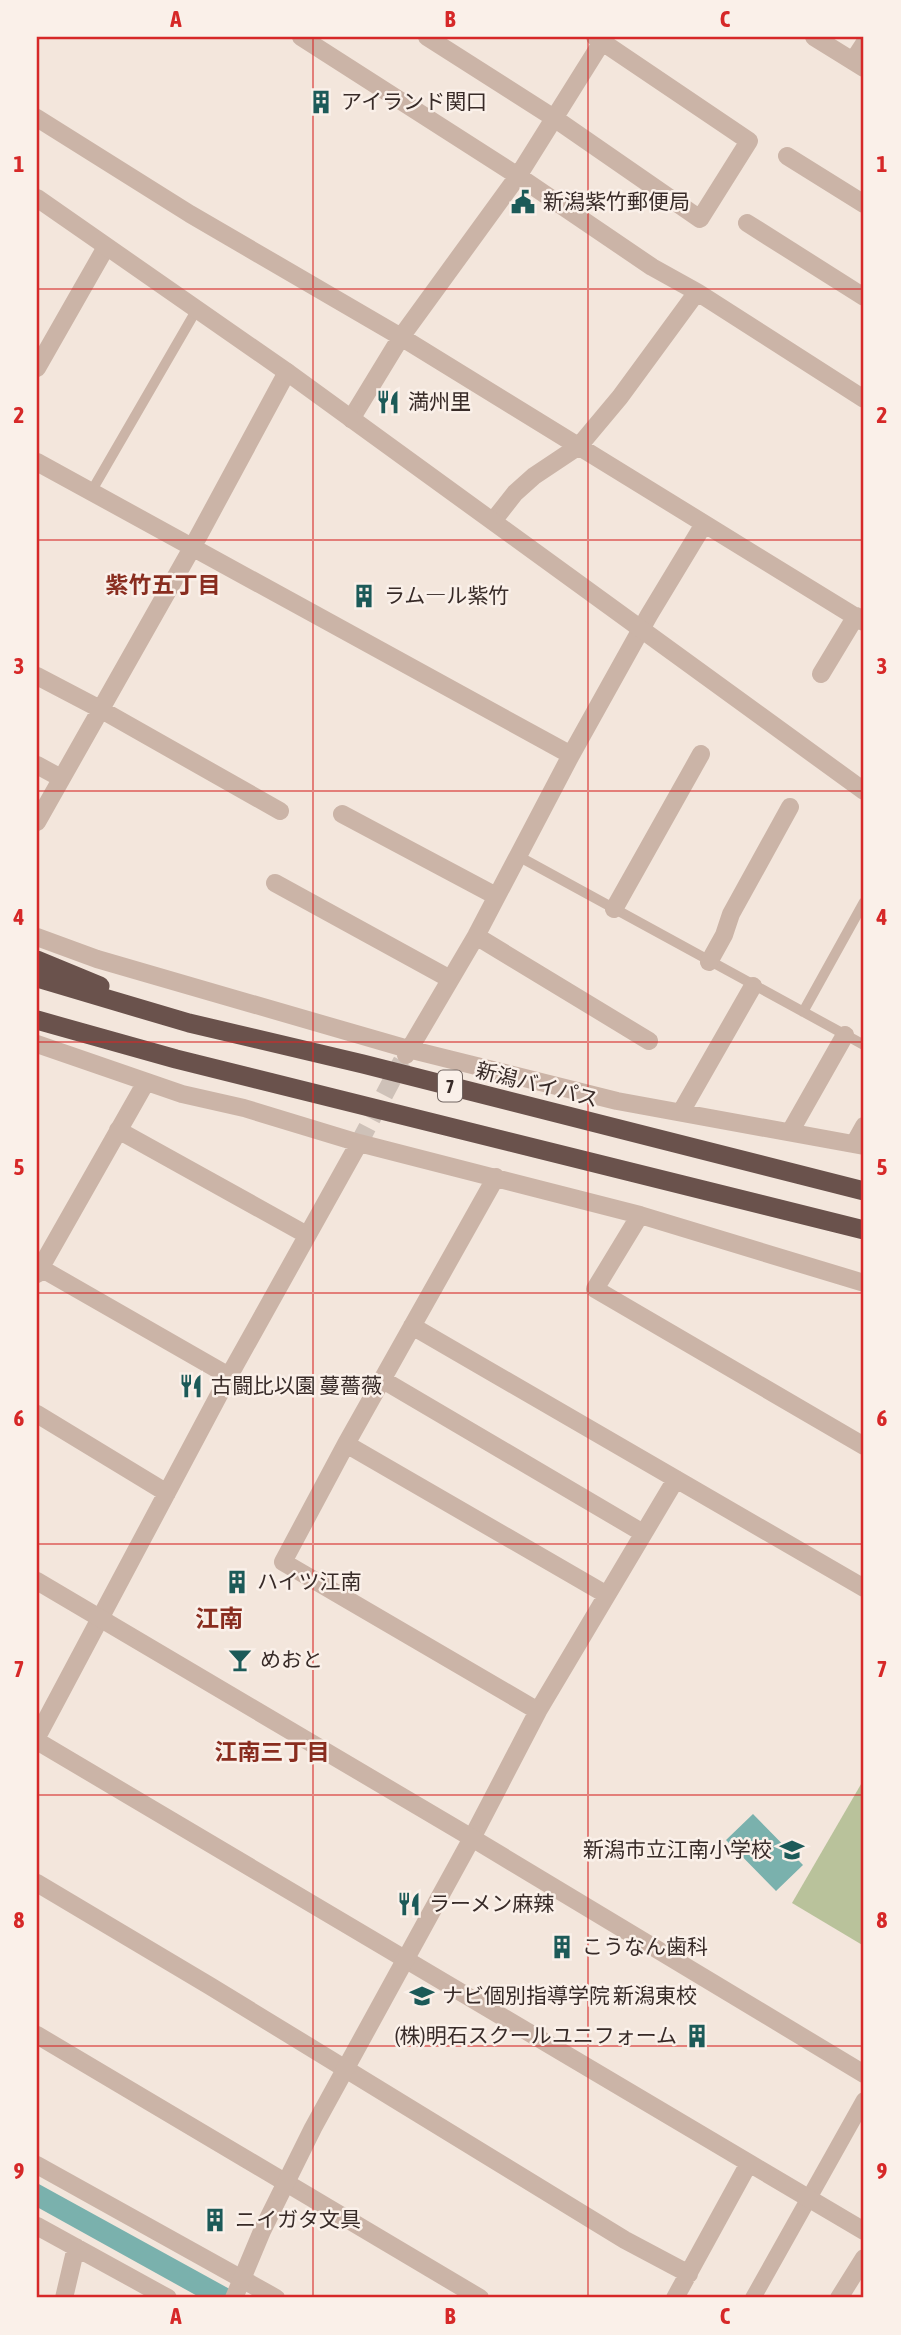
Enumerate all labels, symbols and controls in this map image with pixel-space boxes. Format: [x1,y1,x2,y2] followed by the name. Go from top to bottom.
[169,6,182,32] text: A
[445,6,456,32] text: B
[720,6,731,32] text: C
[307,88,335,116] building icon: アイランド関口
[341,89,487,113] place label: アイランド関口
[14,151,25,177] text: 1
[877,151,888,177] text: 1
[509,188,537,216] public building icon: 新潟紫竹郵便局
[543,189,690,213] place label: 新潟紫竹郵便局
[374,388,402,416] restaurant icon: 満州里
[408,389,471,413] place label: 満州里
[14,402,24,428] text: 2
[877,402,887,428] text: 2
[106,572,221,598] district label: 紫竹五丁目
[350,582,378,610] building icon: ラム―ル紫竹
[384,583,509,607] place label: ラム―ル紫竹
[14,653,24,679] text: 3
[877,653,887,679] text: 3
[13,904,25,930] text: 4
[876,904,888,930] text: 4
[473,1057,601,1111] street label: 新潟バイパス
[438,1070,462,1102] road number: 7
[14,1154,25,1180] text: 5
[877,1154,888,1180] text: 5
[177,1372,205,1400] restaurant icon: 古闘比以園 蔓薔薇
[211,1373,382,1397] place label: 古闘比以園 蔓薔薇
[14,1405,25,1431] text: 6
[877,1405,888,1431] text: 6
[223,1568,251,1596] building icon: ハイツ江南
[257,1569,362,1593] place label: ハイツ江南
[195,1605,243,1632] district label: 江南
[226,1646,254,1674] bar icon: めおと
[260,1647,323,1671] place label: めおと
[14,1656,24,1682] text: 7
[877,1656,887,1682] text: 7
[215,1739,330,1765] district label: 江南三丁目
[778,1836,806,1864] school or university icon: 新潟市立江南小学校
[583,1837,772,1861] place label: 新潟市立江南小学校
[395,1890,423,1918] restaurant icon: ラーメン麻辣
[429,1891,554,1915] place label: ラーメン麻辣
[14,1907,25,1933] text: 8
[877,1907,888,1933] text: 8
[548,1933,576,1961] building icon: こうなん歯科
[582,1934,708,1958] place label: こうなん歯科
[408,1982,436,2010] school or university icon: ナビ個別指導学院 新潟東校
[442,1983,697,2007] place label: ナビ個別指導学院 新潟東校
[683,2022,711,2050] building icon: (株)明石スクールユニフォーム
[395,2023,677,2047] place label: (株)明石スクールユニフォーム
[14,2158,25,2184] text: 9
[877,2158,888,2184] text: 9
[201,2206,229,2234] building icon: ニイガタ文具
[235,2207,361,2231] place label: ニイガタ文具
[169,2303,182,2329] text: A
[445,2303,456,2329] text: B
[720,2303,731,2329] text: C

